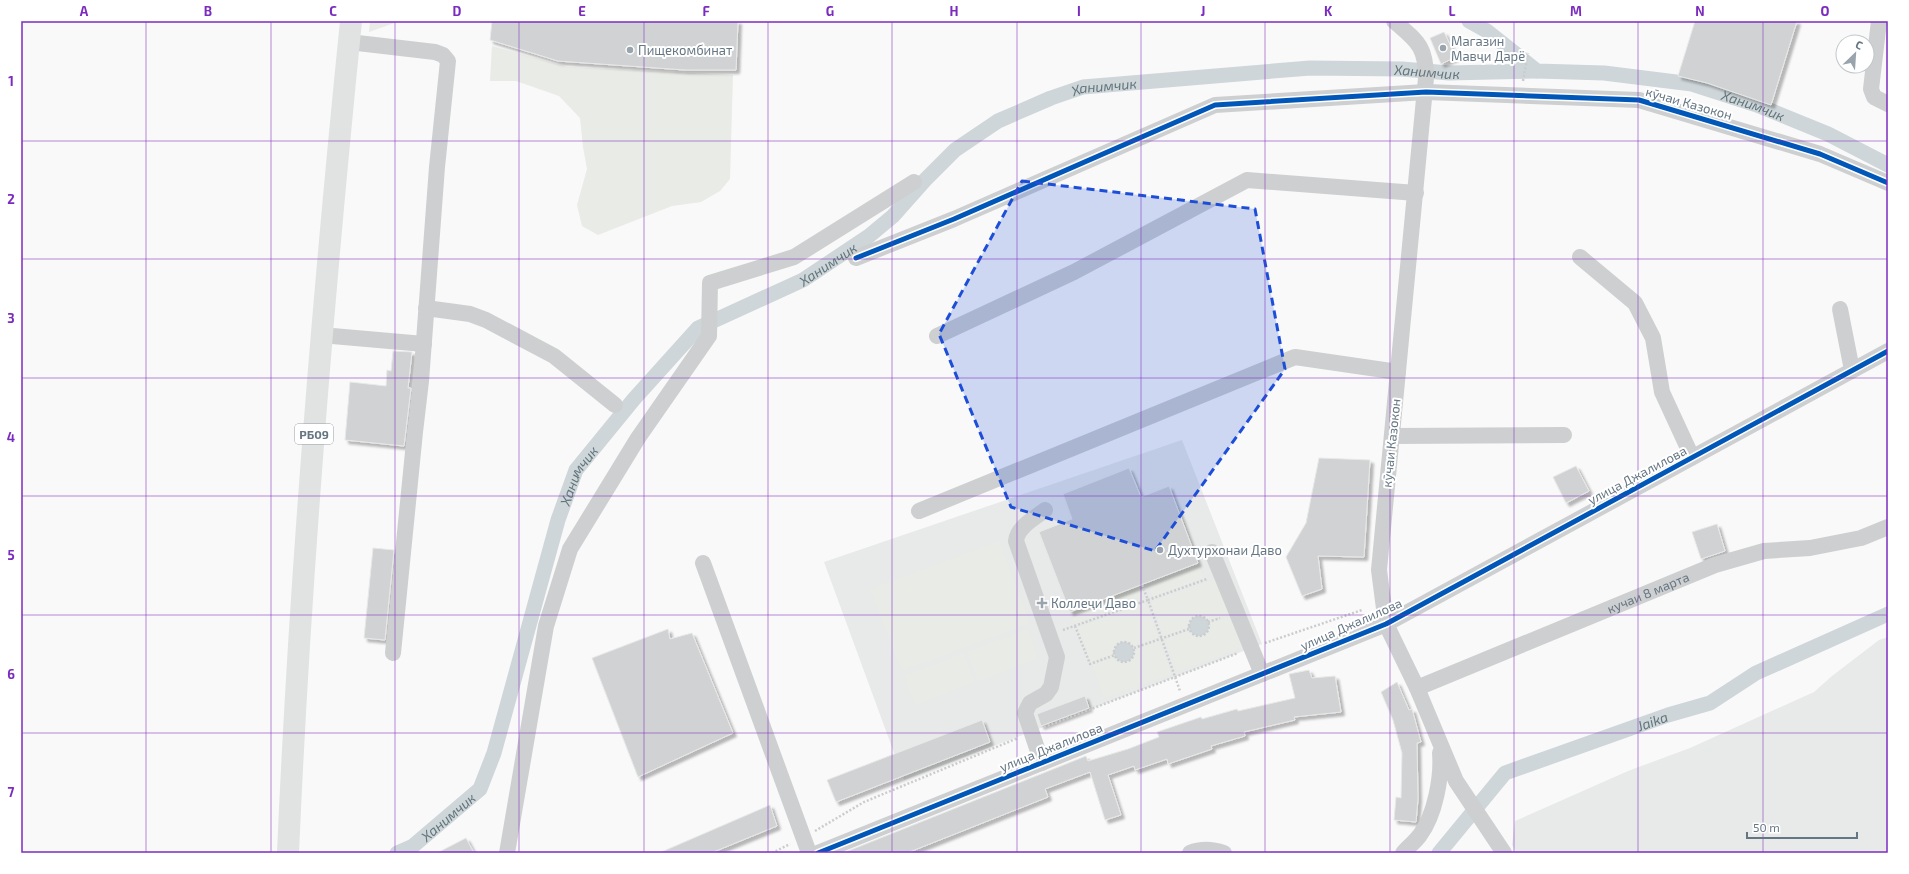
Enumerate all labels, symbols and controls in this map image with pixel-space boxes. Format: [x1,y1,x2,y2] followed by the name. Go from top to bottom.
[80,3,89,19] text: A
[204,3,212,19] text: B
[329,3,337,19] text: C
[453,3,462,19] text: D
[578,3,586,19] text: E
[702,3,710,19] text: F
[826,3,834,19] text: G
[950,3,959,19] text: H
[1077,3,1081,19] text: I
[1201,3,1205,19] text: J
[1324,3,1333,19] text: K
[1449,3,1456,19] text: L
[1570,3,1582,19] text: M
[1695,3,1705,19] text: N
[1821,3,1830,19] text: O
[1451,33,1525,64] place label: Магазин Мавҷи Дарё
[1835,34,1875,74] north arrow
[1854,37,1866,52] text: С
[638,42,733,58] place label: Пищекомбинат
[1438,43,1448,53] marker: Магазин Мавҷи Дарё
[625,45,635,55] marker: Пищекомбинат
[1393,60,1461,82] water label: Ханимчик
[8,73,14,89] text: 1
[1068,74,1138,99] water label: Ханимчик
[1644,83,1734,123] street label: кӯчаи Казокон
[1719,85,1788,124] water label: Ханимчик
[7,191,15,207] text: 2
[795,238,860,290] water label: Ханимчик
[7,310,15,326] text: 3
[1378,398,1404,488] street label: кӯчаи Казокон
[295,424,333,444] road number: РБ09
[7,429,15,445] text: 4
[555,442,601,508] water label: Ханимчик
[1585,442,1689,508] street label: улица Джалилова
[1168,542,1282,558] place label: Духтурхонаи Даво
[1155,545,1165,555] marker: Духтурхонаи Даво
[7,547,15,563] text: 5
[1605,569,1692,617] street label: кучаи 8 марта
[1298,594,1404,654] street label: улица Джалилова
[1051,595,1136,611] place label: Коллеҷи Даво
[1036,597,1048,609] marker: Коллеҷи Даво
[7,666,15,682] text: 6
[1634,707,1670,734] water label: Jaika
[997,719,1105,775] street label: улица Джалилова
[8,784,15,800] text: 7
[416,788,479,845] water label: Ханимчик
[1747,814,1857,840] scale bar
[1753,820,1780,834] text: 50 m

